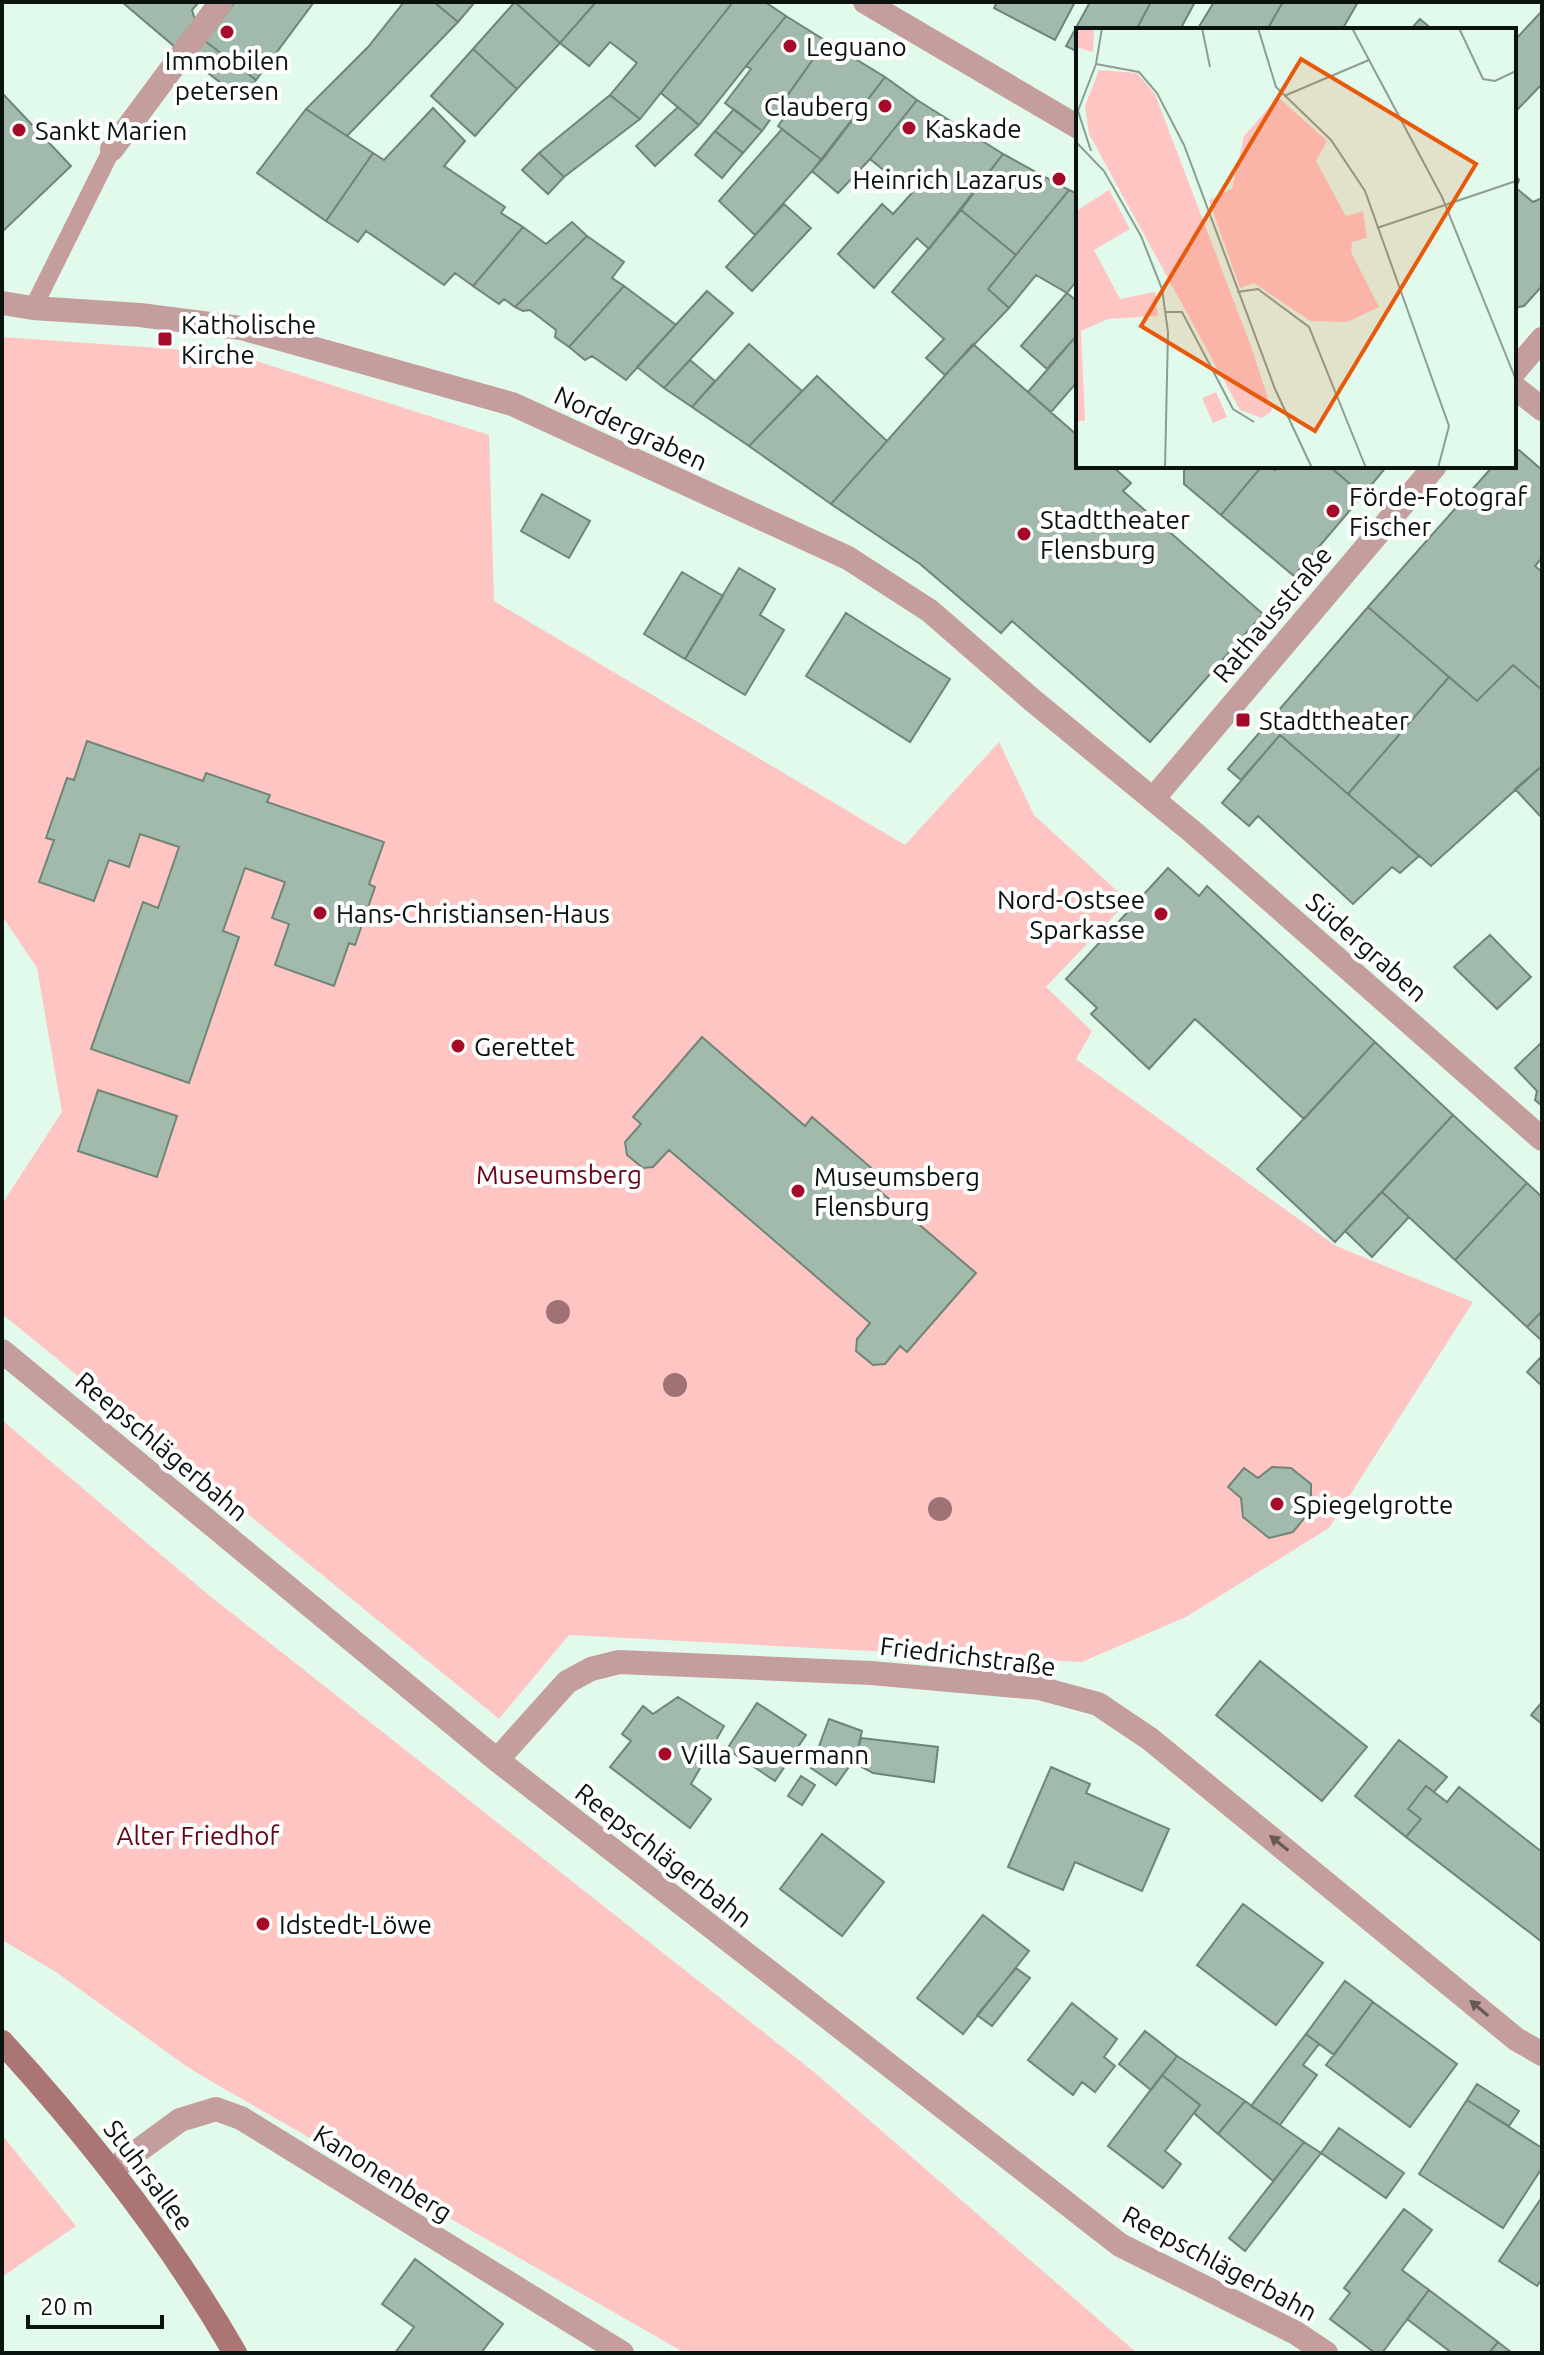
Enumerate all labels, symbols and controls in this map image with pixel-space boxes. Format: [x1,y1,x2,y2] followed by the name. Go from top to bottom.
[218,23,236,41] marker: Immobilen petersen
[1076,28,1516,468] inset map
[806,32,907,61] place label: Leguano
[781,37,799,55] marker: Leguano
[165,46,289,105] place label: Immobilen petersen
[764,92,869,121] place label: Clauberg
[876,97,894,115] marker: Clauberg
[925,114,1022,143] place label: Kaskade
[35,116,187,145] place label: Sankt Marien
[900,119,918,137] marker: Kaskade
[10,121,28,139] marker: Sankt Marien
[852,165,1043,194] place label: Heinrich Lazarus
[1050,170,1068,188] marker: Heinrich Lazarus
[181,310,316,369] place label: Katholische Kirche
[156,330,174,348] marker: Katholische Kirche
[550,380,712,476] street label: Nordergraben
[1349,482,1528,541] place label: Förde-Fotograf Fischer
[1324,502,1342,520] marker: Förde-Fotograf Fischer
[1040,505,1190,564] place label: Stadttheater Flensburg
[1015,525,1033,543] marker: Stadttheater Flensburg
[1207,540,1337,688] street label: Rathausstraße
[1259,706,1409,735] place label: Stadttheater
[1234,711,1252,729] marker: Stadttheater
[997,885,1145,944] place label: Nord-Ostsee Sparkasse
[1301,887,1433,1007] street label: Südergraben
[336,899,610,928] place label: Hans-Christiansen-Haus
[311,904,329,922] marker: Hans-Christiansen-Haus
[1152,905,1170,923] marker: Nord-Ostsee Sparkasse
[474,1032,575,1061] place label: Gerettet
[449,1037,467,1055] marker: Gerettet
[476,1160,642,1189] park label: Museumsberg
[814,1162,980,1221] place label: Museumsberg Flensburg
[789,1182,807,1200] marker: Museumsberg Flensburg
[70,1365,254,1527] street label: Reepschlägerbahn
[1293,1490,1453,1519] place label: Spiegelgrotte
[1268,1495,1286,1513] marker: Spiegelgrotte
[878,1631,1058,1681] street label: Friedrichstraße
[681,1740,869,1769] place label: Villa Sauermann
[656,1745,674,1763] marker: Villa Sauermann
[570,1777,758,1933] street label: Reepschlägerbahn
[117,1821,281,1850] park label: Alter Friedhof
[1269,1835,1289,1852] one-way arrow
[279,1910,432,1939] place label: Idstedt-Löwe
[254,1915,272,1933] marker: Idstedt-Löwe
[1469,2001,1489,2017] one-way arrow
[98,2114,200,2236] street label: Stuhrsallee
[308,2119,458,2227] street label: Kanonenberg
[1118,2200,1322,2326] street label: Reepschlägerbahn
[28,2279,162,2329] scale bar
[40,2293,93,2320] text: 20 m

